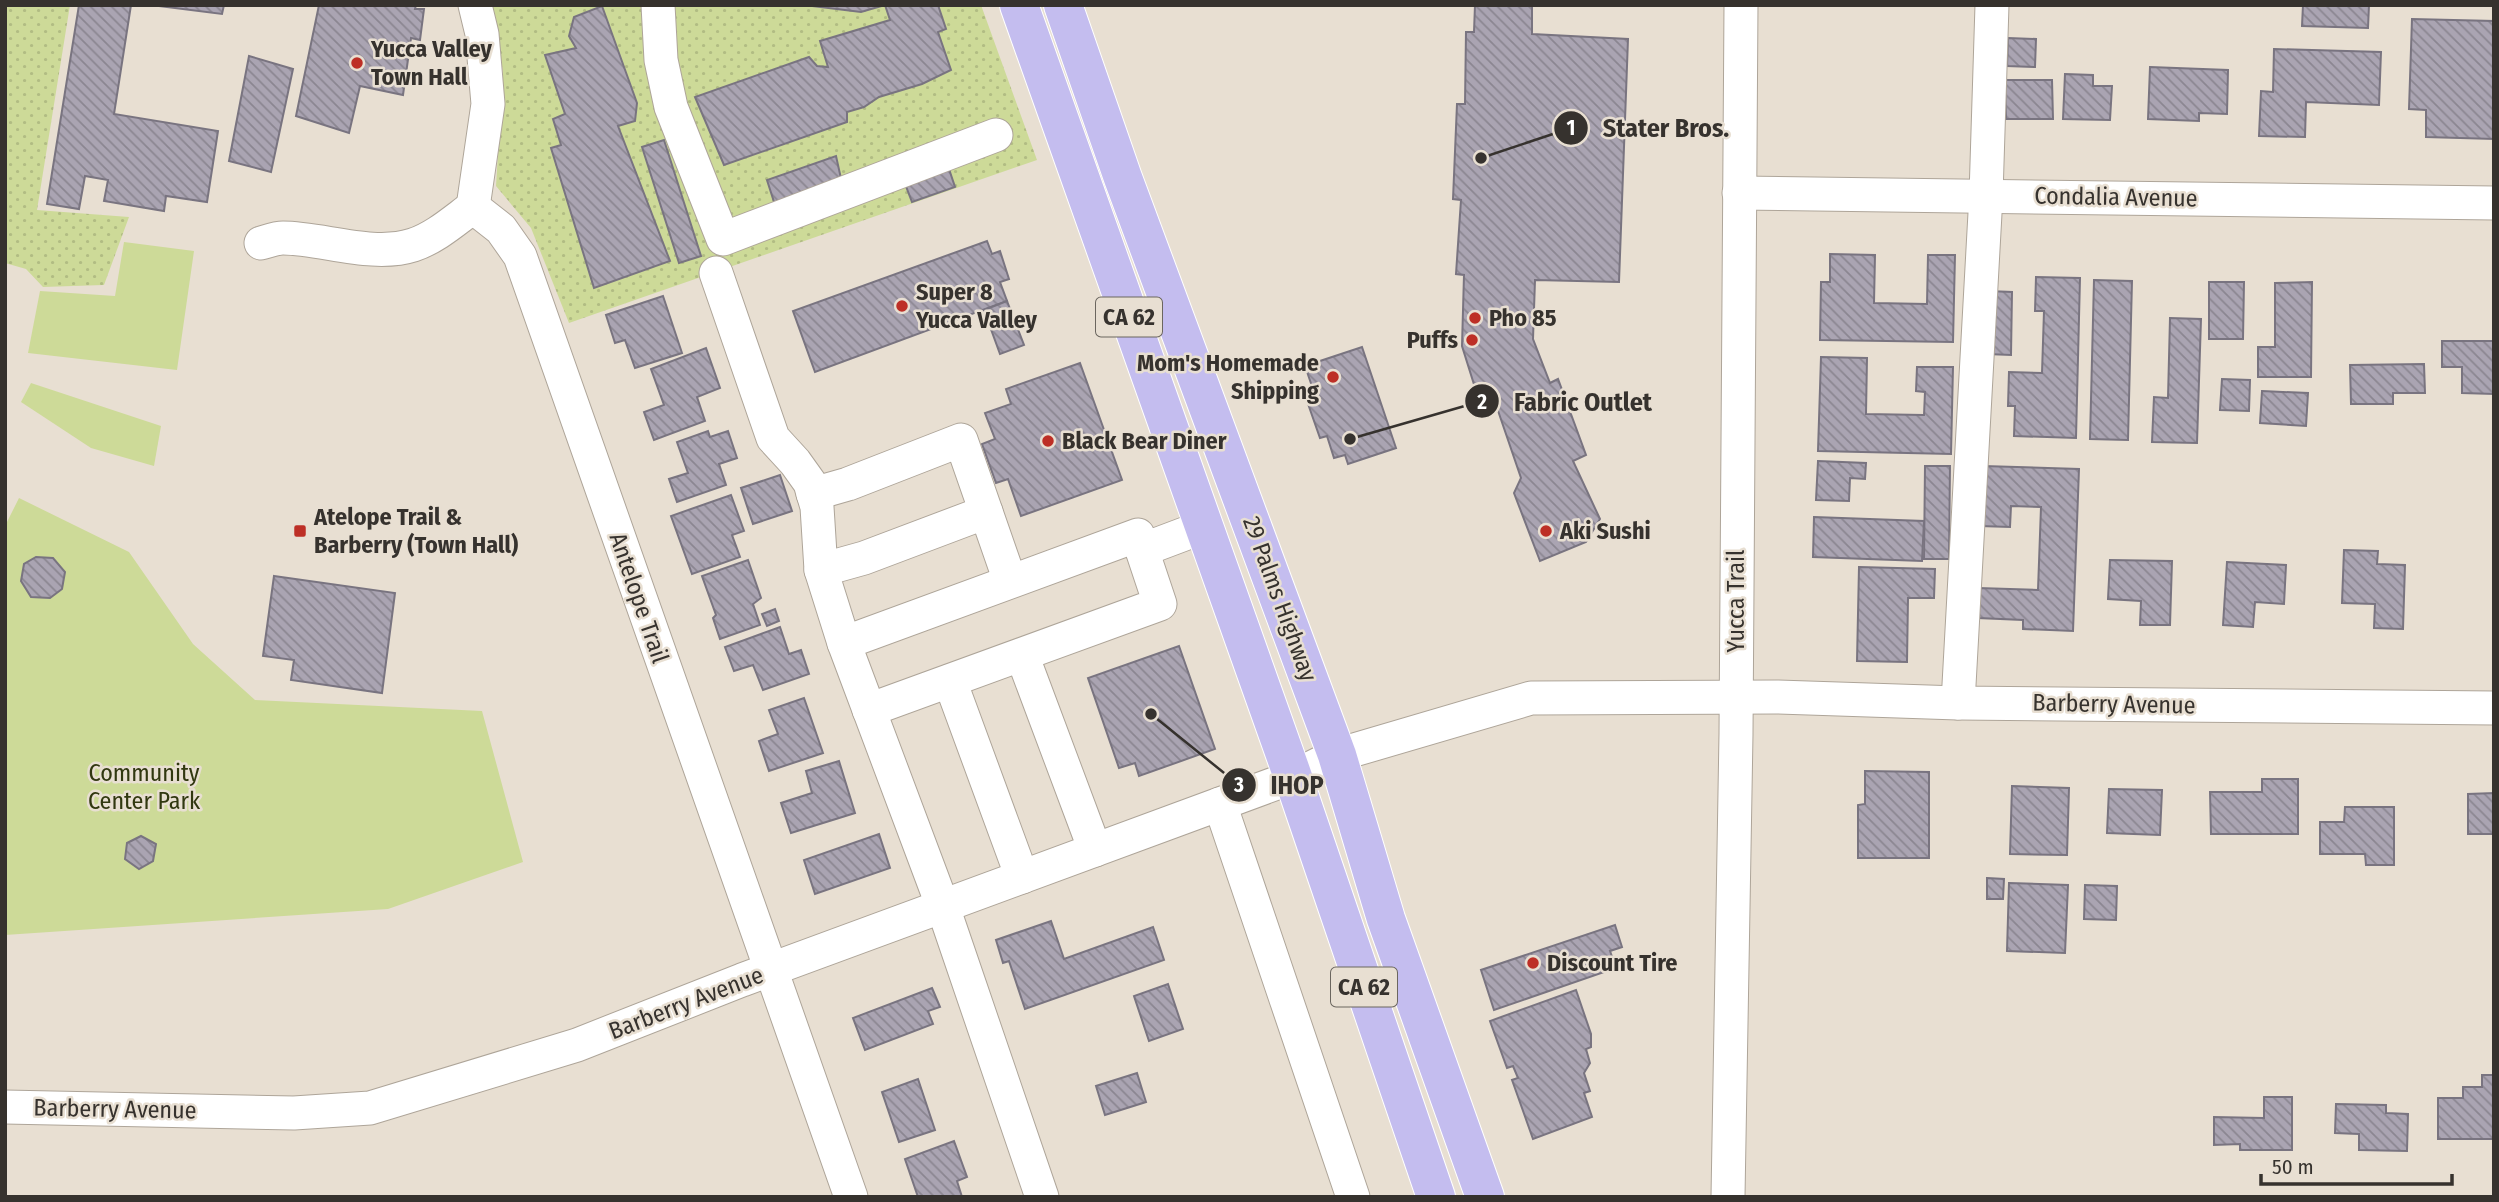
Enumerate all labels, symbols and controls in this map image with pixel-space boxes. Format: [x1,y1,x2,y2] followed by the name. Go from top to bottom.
[370,35,493,91] place label: Yucca Valley Town Hall
[349,55,365,71] marker: Yucca Valley Town Hall
[1554,105,1744,152] callout: Stater Bros.
[1603,113,1729,144] text: Stater Bros.
[1567,115,1575,141] text: 1
[2034,182,2198,212] street label: Condalia Avenue
[915,278,1038,334] place label: Super 8 Yucca Valley
[894,298,910,314] marker: Super 8 Yucca Valley
[1096,298,1162,336] road number: CA 62
[1489,304,1557,332] place label: Pho 85
[1467,310,1483,326] marker: Pho 85
[1407,326,1458,354] place label: Puffs
[1464,332,1480,348] marker: Puffs
[1137,349,1319,405] place label: Mom's Homemade Shipping
[1325,369,1341,385] marker: Mom's Homemade Shipping
[1465,378,1666,425] callout: Fabric Outlet
[1514,387,1653,418] text: Fabric Outlet
[1476,389,1487,415] text: 2
[1062,427,1227,455] place label: Black Bear Diner
[1040,433,1056,449] marker: Black Bear Diner
[313,503,518,559] place label: Atelope Trail & Barberry (Town Hall)
[1237,513,1323,685] street label: 29 Palms Highway
[1559,517,1651,545] place label: Aki Sushi
[292,523,308,539] marker: Atelope Trail & Barberry (Town Hall)
[1538,523,1554,539] marker: Aki Sushi
[604,529,674,667] street label: Antelope Trail
[1722,550,1750,652] street label: Yucca Trail
[2032,689,2196,719] street label: Barberry Avenue
[88,759,201,815] park label: Community Center Park
[1221,761,1338,808] callout: IHOP
[1270,770,1324,801] text: IHOP
[1233,772,1244,798] text: 3
[1547,949,1678,977] place label: Discount Tire
[1525,955,1541,971] marker: Discount Tire
[605,961,767,1045] street label: Barberry Avenue
[1331,968,1397,1006] road number: CA 62
[33,1094,197,1124] street label: Barberry Avenue
[2261,1142,2452,1186] scale bar
[2272,1154,2314,1180] text: 50 m

